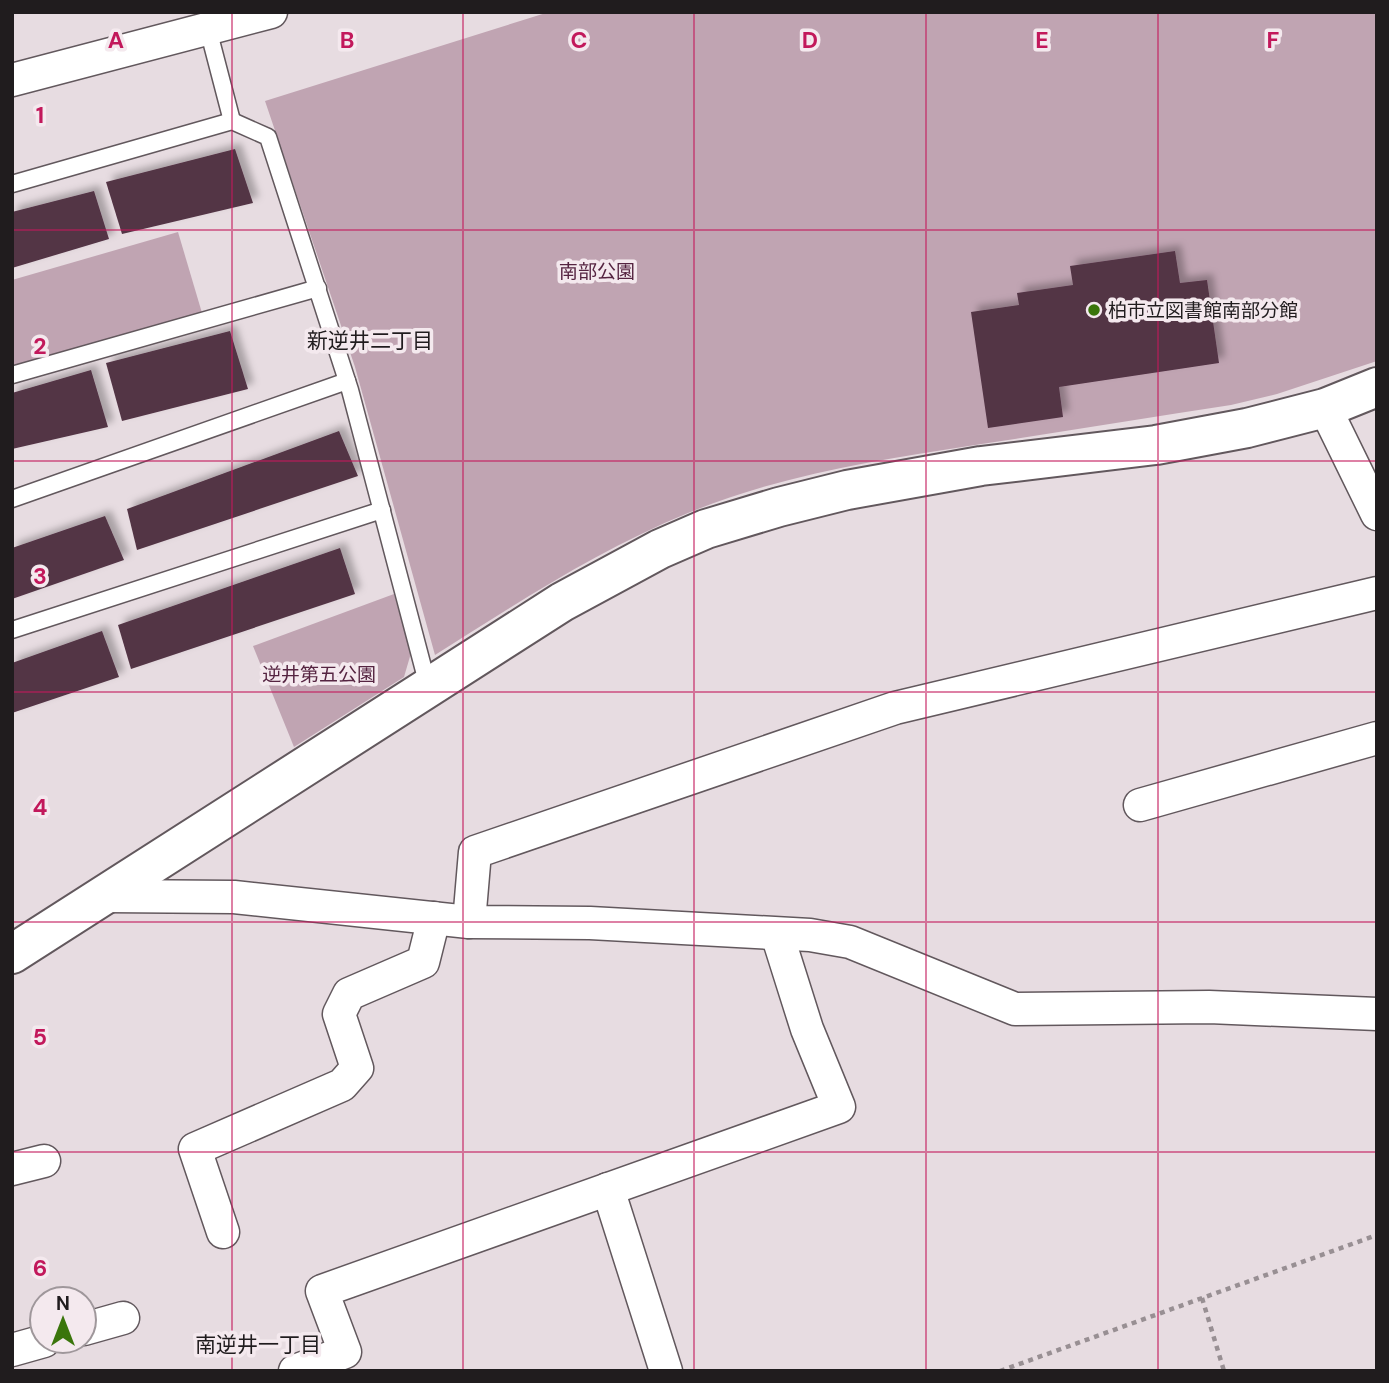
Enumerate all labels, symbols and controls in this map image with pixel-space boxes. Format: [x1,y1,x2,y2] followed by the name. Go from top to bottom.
[108,25,124,55] text: A
[340,25,354,55] text: B
[571,25,587,55] text: C
[802,25,818,55] text: D
[1035,25,1049,55] text: E
[1267,25,1280,55] text: F
[36,100,44,130] text: 1
[559,259,635,284] park label: 南部公園
[1108,298,1298,323] place label: 柏市立図書館南部分館
[1086,302,1102,318] marker: 柏市立図書館南部分館
[307,327,433,355] district label: 新逆井二丁目
[33,331,47,361] text: 2
[33,561,47,591] text: 3
[262,662,376,687] park label: 逆井第五公園
[33,792,48,822] text: 4
[33,1022,47,1052] text: 5
[33,1253,47,1283] text: 6
[28,1285,98,1355] north arrow
[56,1291,70,1316] text: N
[195,1331,321,1359] district label: 南逆井一丁目

